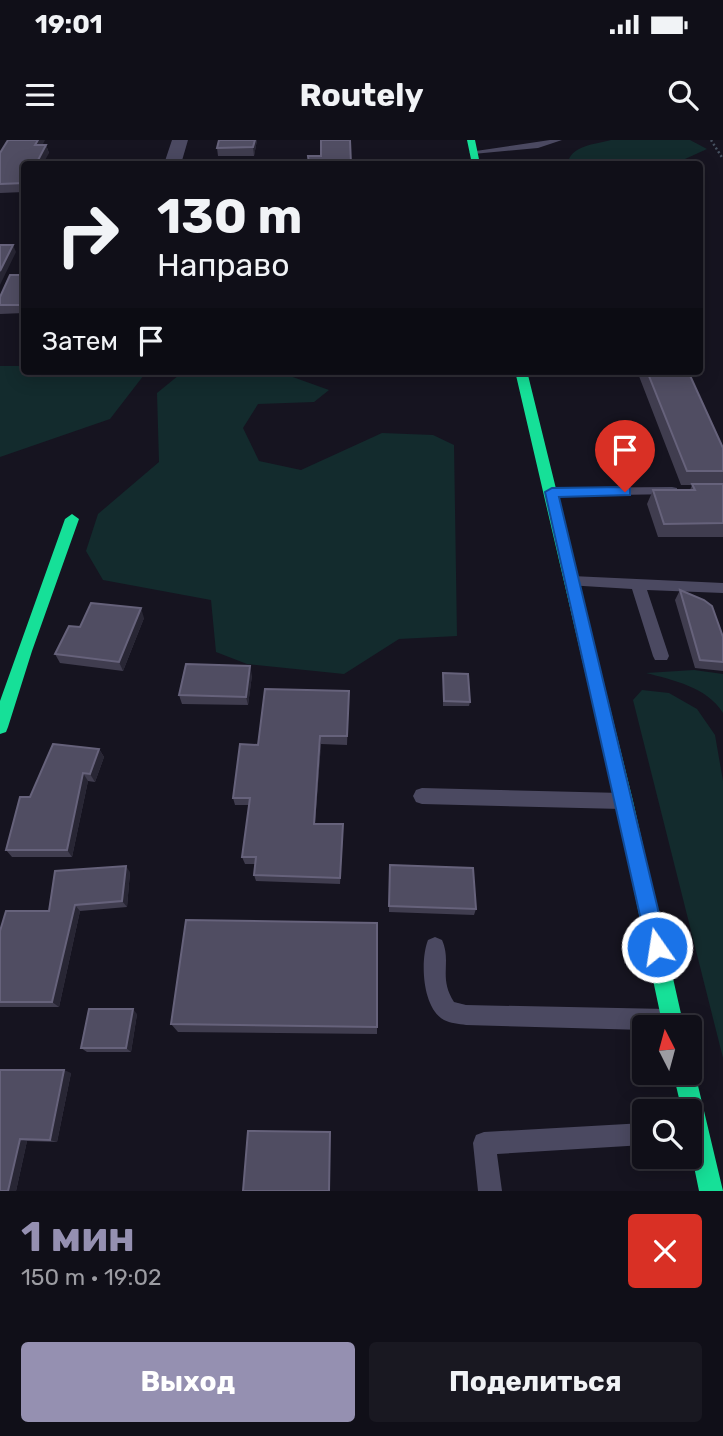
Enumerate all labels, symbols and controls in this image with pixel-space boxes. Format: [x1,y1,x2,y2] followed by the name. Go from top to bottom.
[35,9,103,40] text: 19:01
[21,76,59,114] icon: menu
[299,76,424,114] text: Routely
[664,76,702,114] icon: search
[157,187,302,245] text: 130 m
[42,189,133,280] icon: right
[157,246,290,284] text: Направо
[132,322,170,360] icon: arrive
[42,326,118,357] text: Затем
[595,420,655,492] pin
[606,431,644,469] icon: arrive
[620,910,694,984] position arrow
[632,1015,702,1085] north arrow
[632,1015,702,1169] map controls
[632,1099,702,1169] button: search
[21,1212,135,1262] text: 1 мин
[628,1214,702,1288] button: close
[21,1263,162,1291] text: 150 m · 19:02
[21,1342,355,1422] button: Выход
[369,1342,702,1422] button: Поделиться

